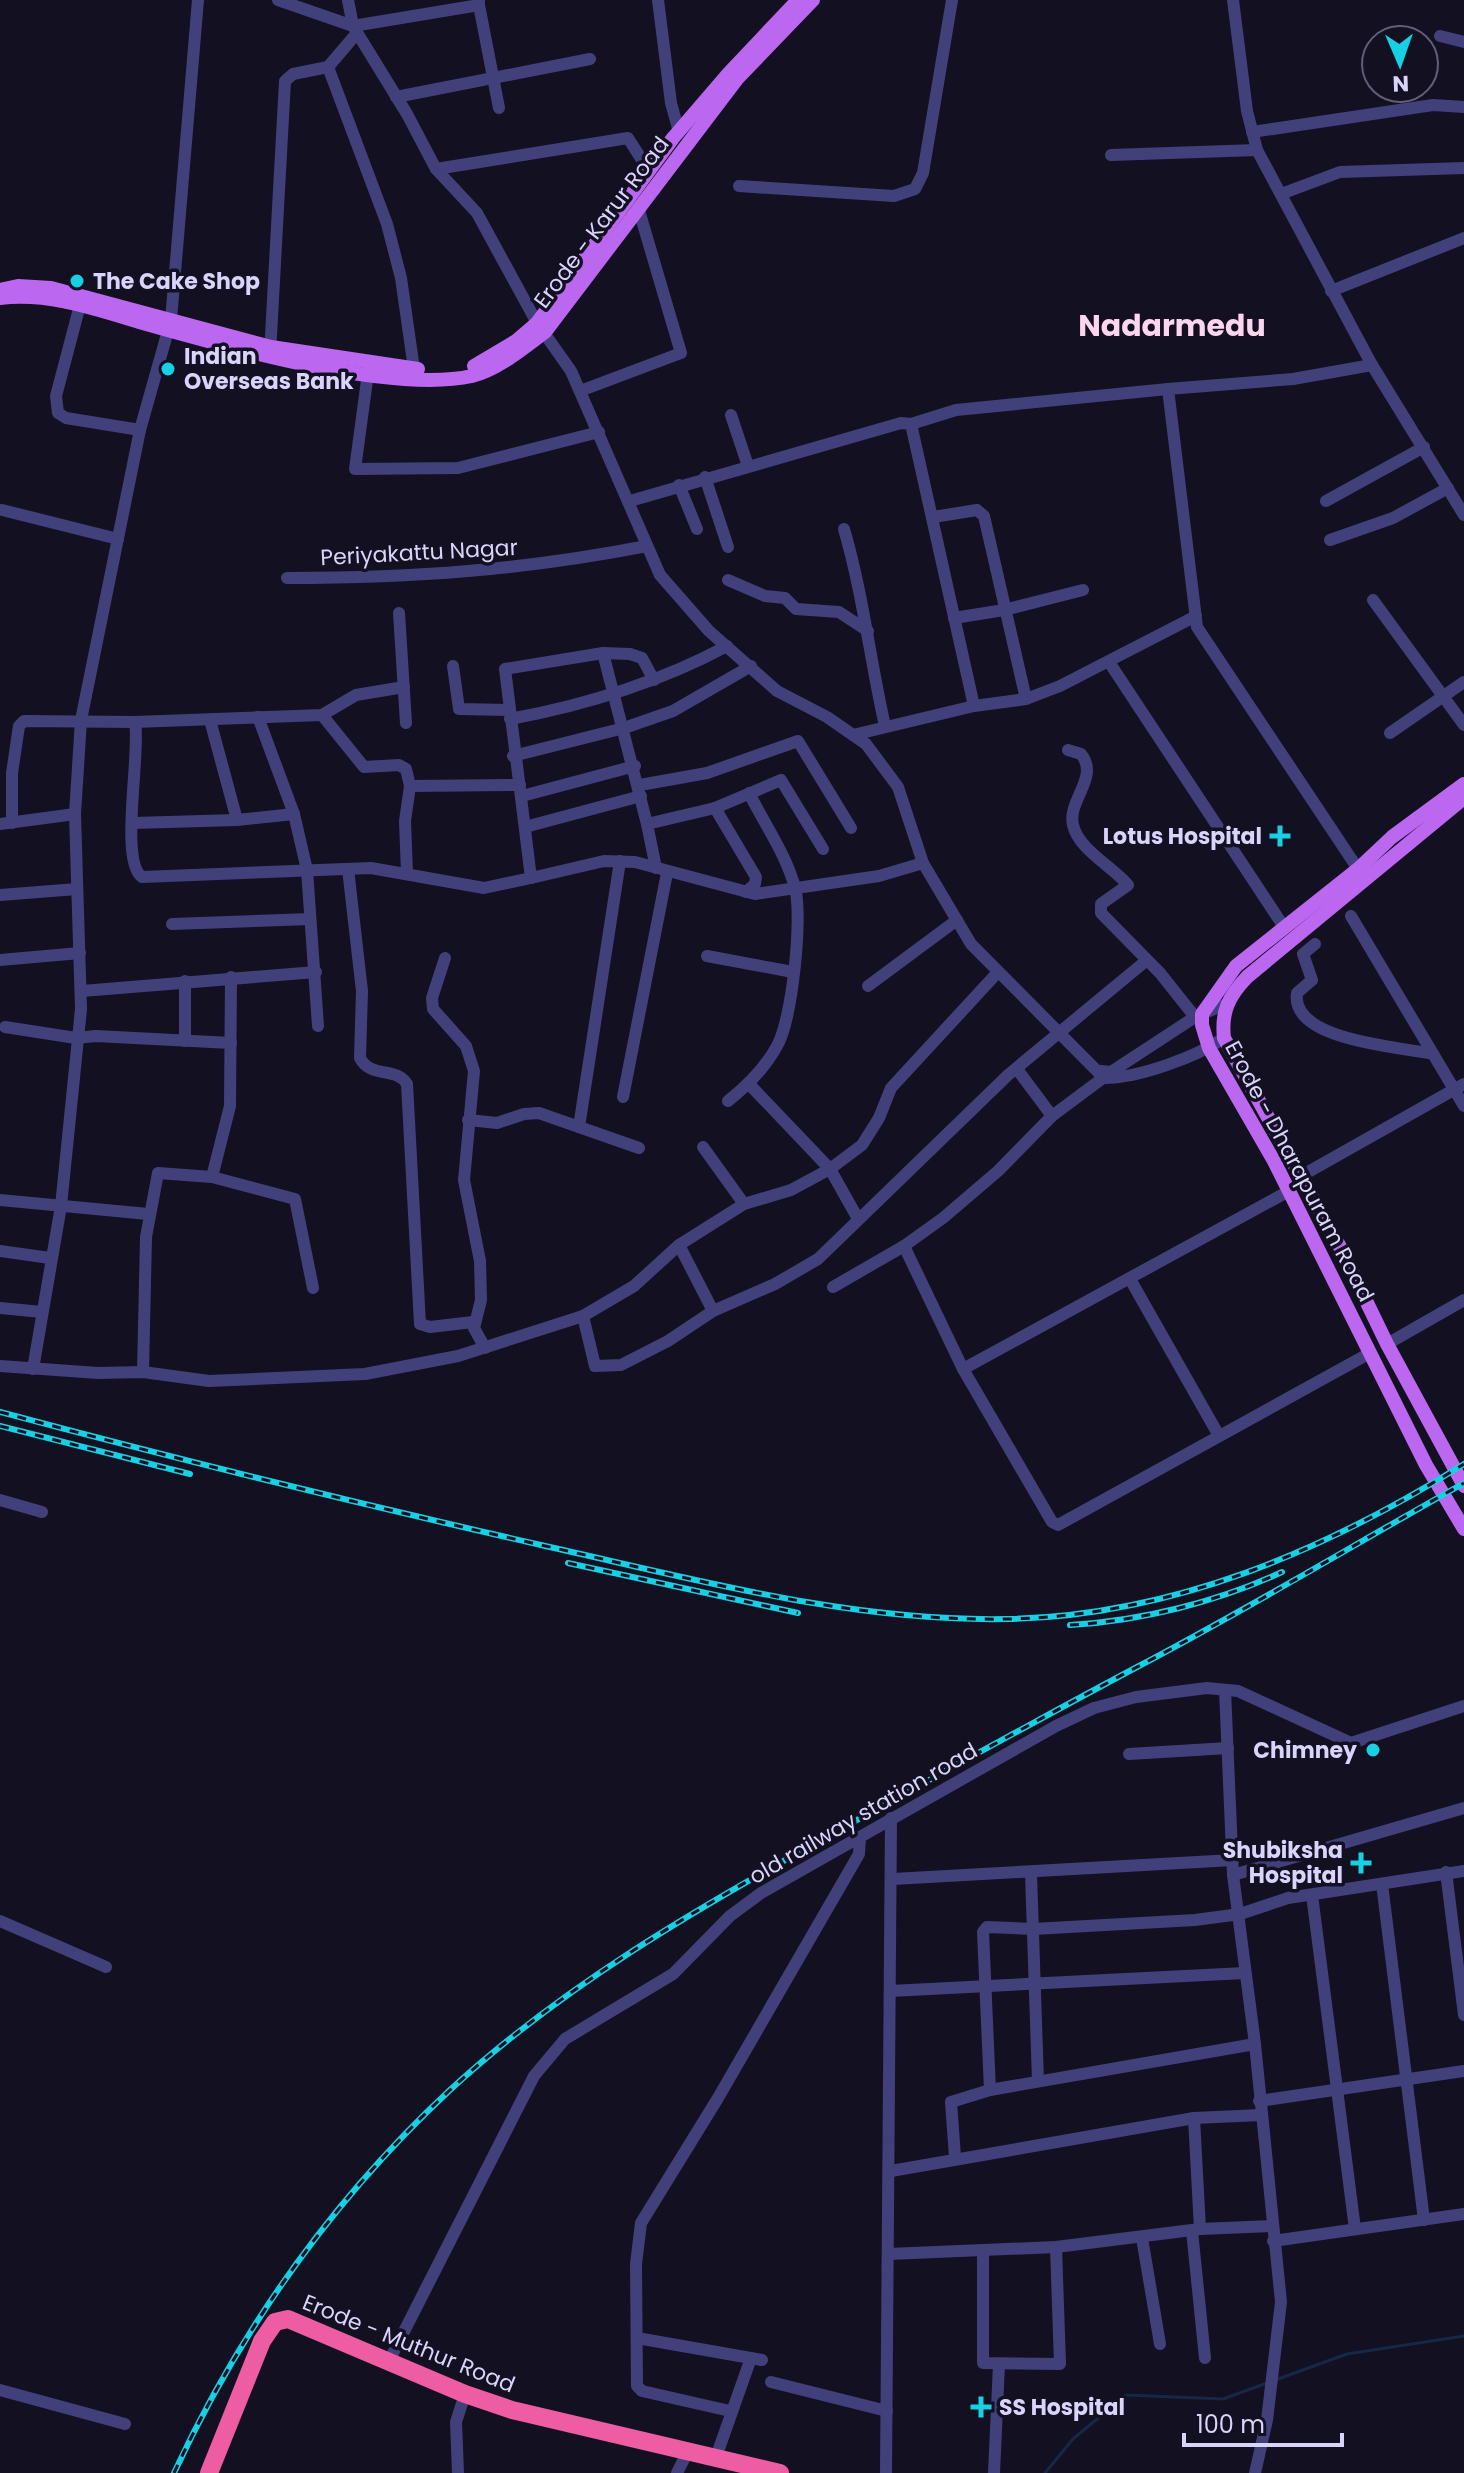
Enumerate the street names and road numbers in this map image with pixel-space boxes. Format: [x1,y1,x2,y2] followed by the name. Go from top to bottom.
[527,130,676,315] street label: Erode - Karur Road
[319,532,519,573] street label: Periyakattu Nagar
[1217,1035,1382,1307] street label: Erode - Dharapuram Road
[743,1735,983,1892] street label: old railway station road
[298,2287,520,2400] street label: Erode - Muthur Road

